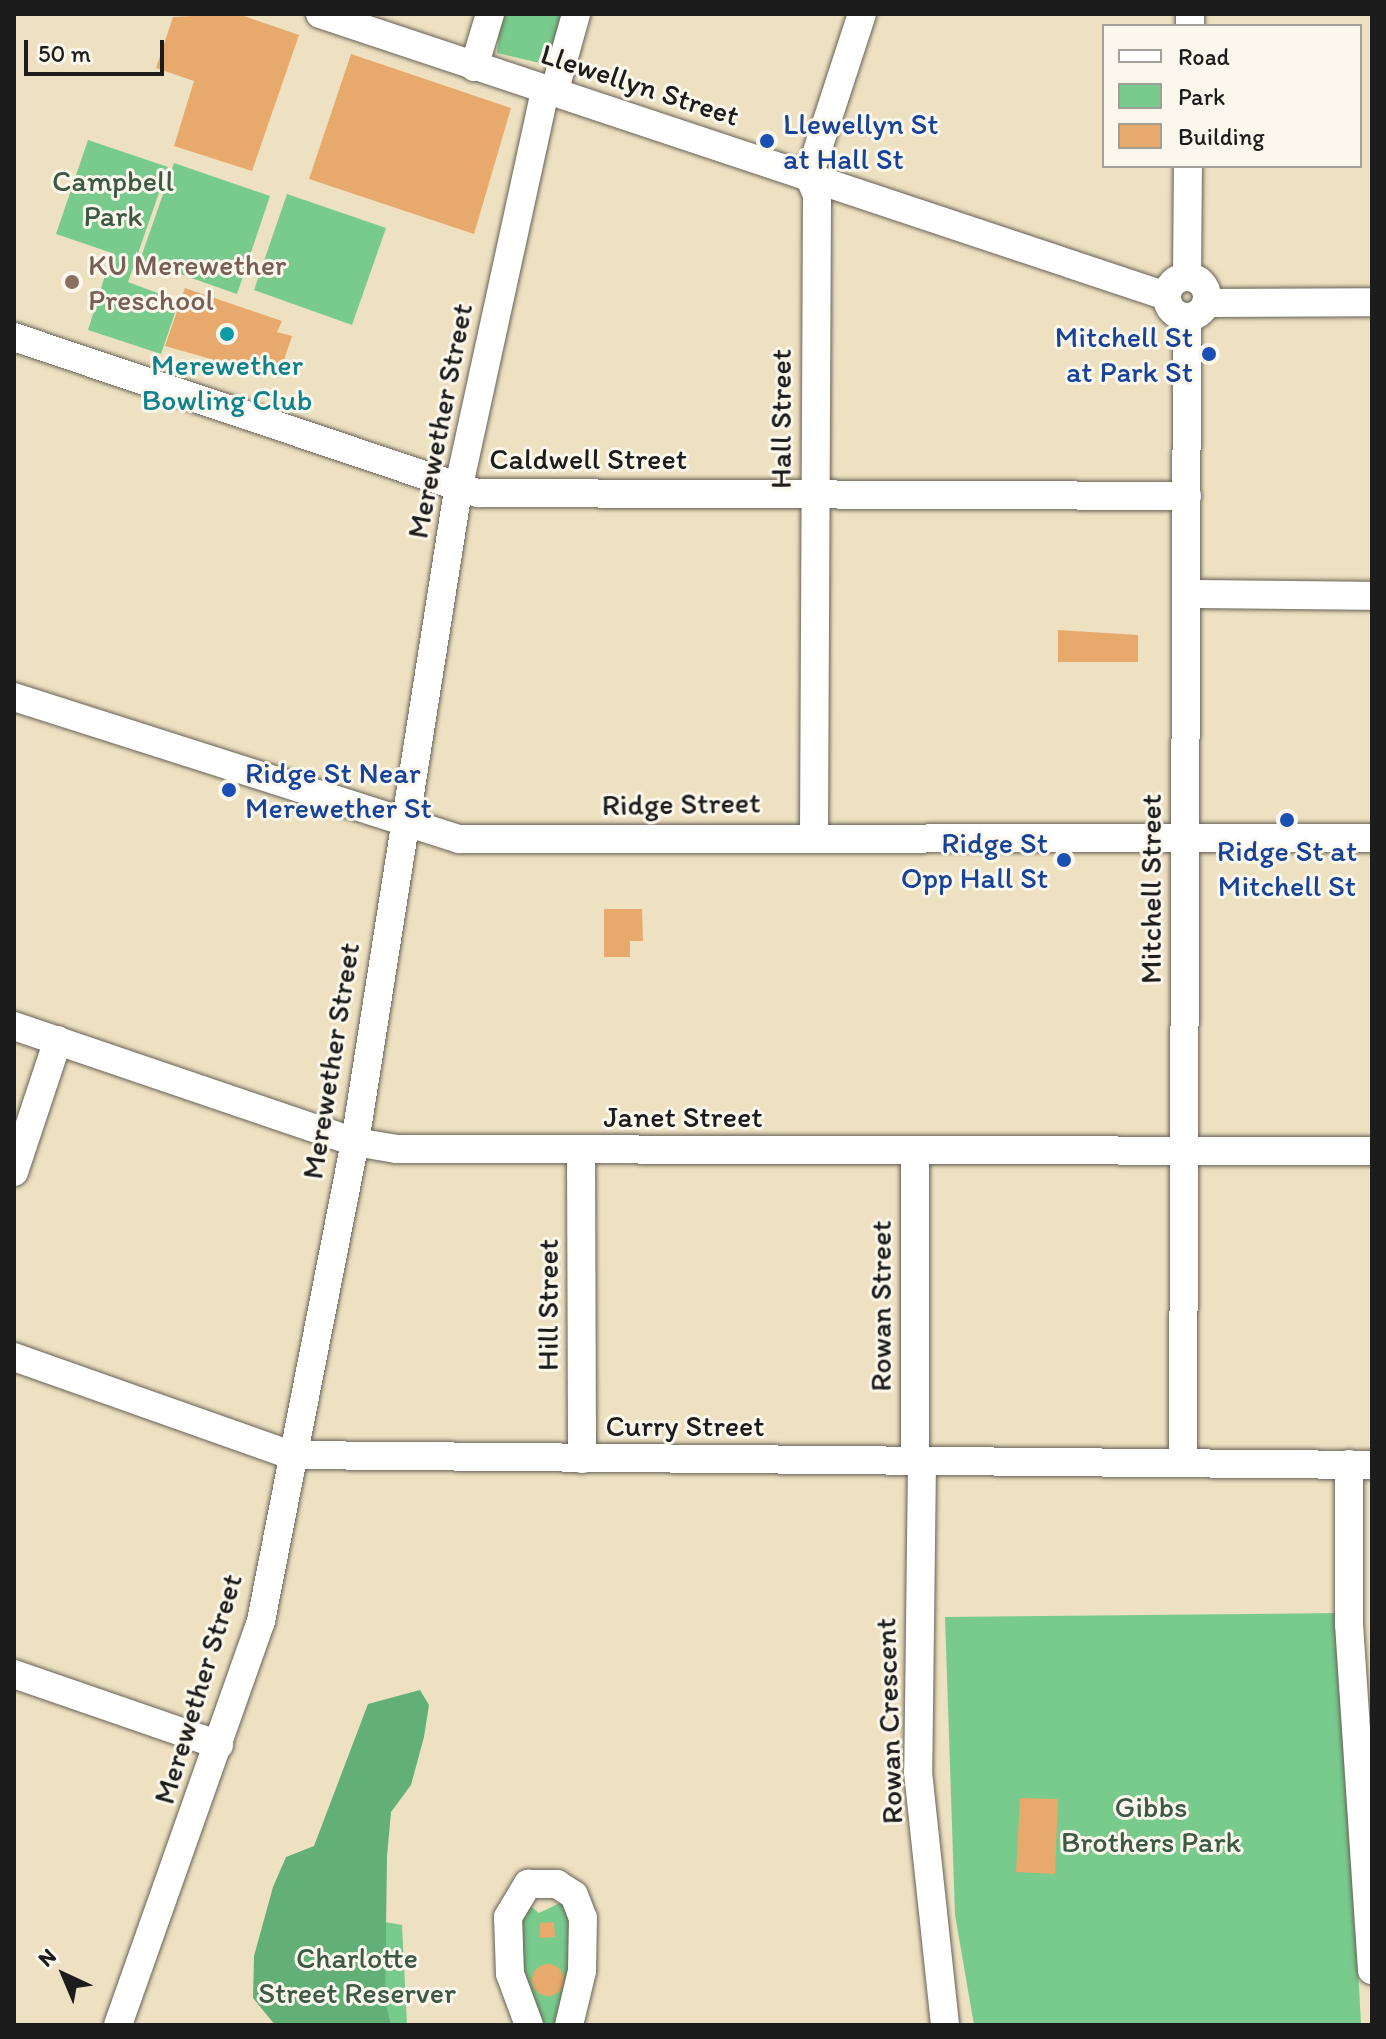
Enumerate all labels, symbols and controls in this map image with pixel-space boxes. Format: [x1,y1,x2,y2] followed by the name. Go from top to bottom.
[28,24,168,74] scale bar
[1102,24,1362,168] legend
[536,36,744,134] street label: Llewellyn Street
[38,39,91,68] text: 50 m
[1178,42,1230,71] text: Road
[1178,82,1225,111] text: Park
[783,106,939,176] place label: Llewellyn St at Hall St
[1178,122,1265,151] text: Building
[758,132,776,150] marker: Llewellyn St at Hall St
[52,163,174,234] park label: Campbell Park
[88,247,286,318] place label: KU Merewether Preschool
[63,273,81,291] marker: KU Merewether Preschool
[400,301,480,541] street label: Merewether Street
[1055,319,1193,390] place label: Mitchell St at Park St
[218,325,236,343] marker: Merewether Bowling Club
[1200,345,1218,363] marker: Mitchell St at Park St
[142,347,312,418] place label: Merewether Bowling Club
[763,349,799,489] street label: Hall Street
[489,441,687,477] street label: Caldwell Street
[245,755,432,826] place label: Ridge St Near Merewether St
[220,781,238,799] marker: Ridge St Near Merewether St
[602,785,760,823] street label: Ridge Street
[1133,794,1169,984] street label: Mitchell Street
[1278,811,1296,829] marker: Ridge St at Mitchell St
[901,825,1048,896] place label: Ridge St Opp Hall St
[1217,833,1357,904] place label: Ridge St at Mitchell St
[1055,851,1073,869] marker: Ridge St Opp Hall St
[295,941,367,1181] street label: Merewether Street
[604,1099,762,1135] street label: Janet Street
[863,1221,899,1391] street label: Rowan Street
[530,1239,566,1371] street label: Hill Street
[605,1408,765,1444] street label: Curry Street
[146,1570,250,1808] street label: Merewether Street
[867,1617,911,1825] street label: Rowan Crescent
[1061,1789,1241,1860] park label: Gibbs Brothers Park
[24,1935,104,2015] north arrow
[258,1940,456,2010] park label: Charlotte Street Reserver
[32,1943,62,1972] text: N

